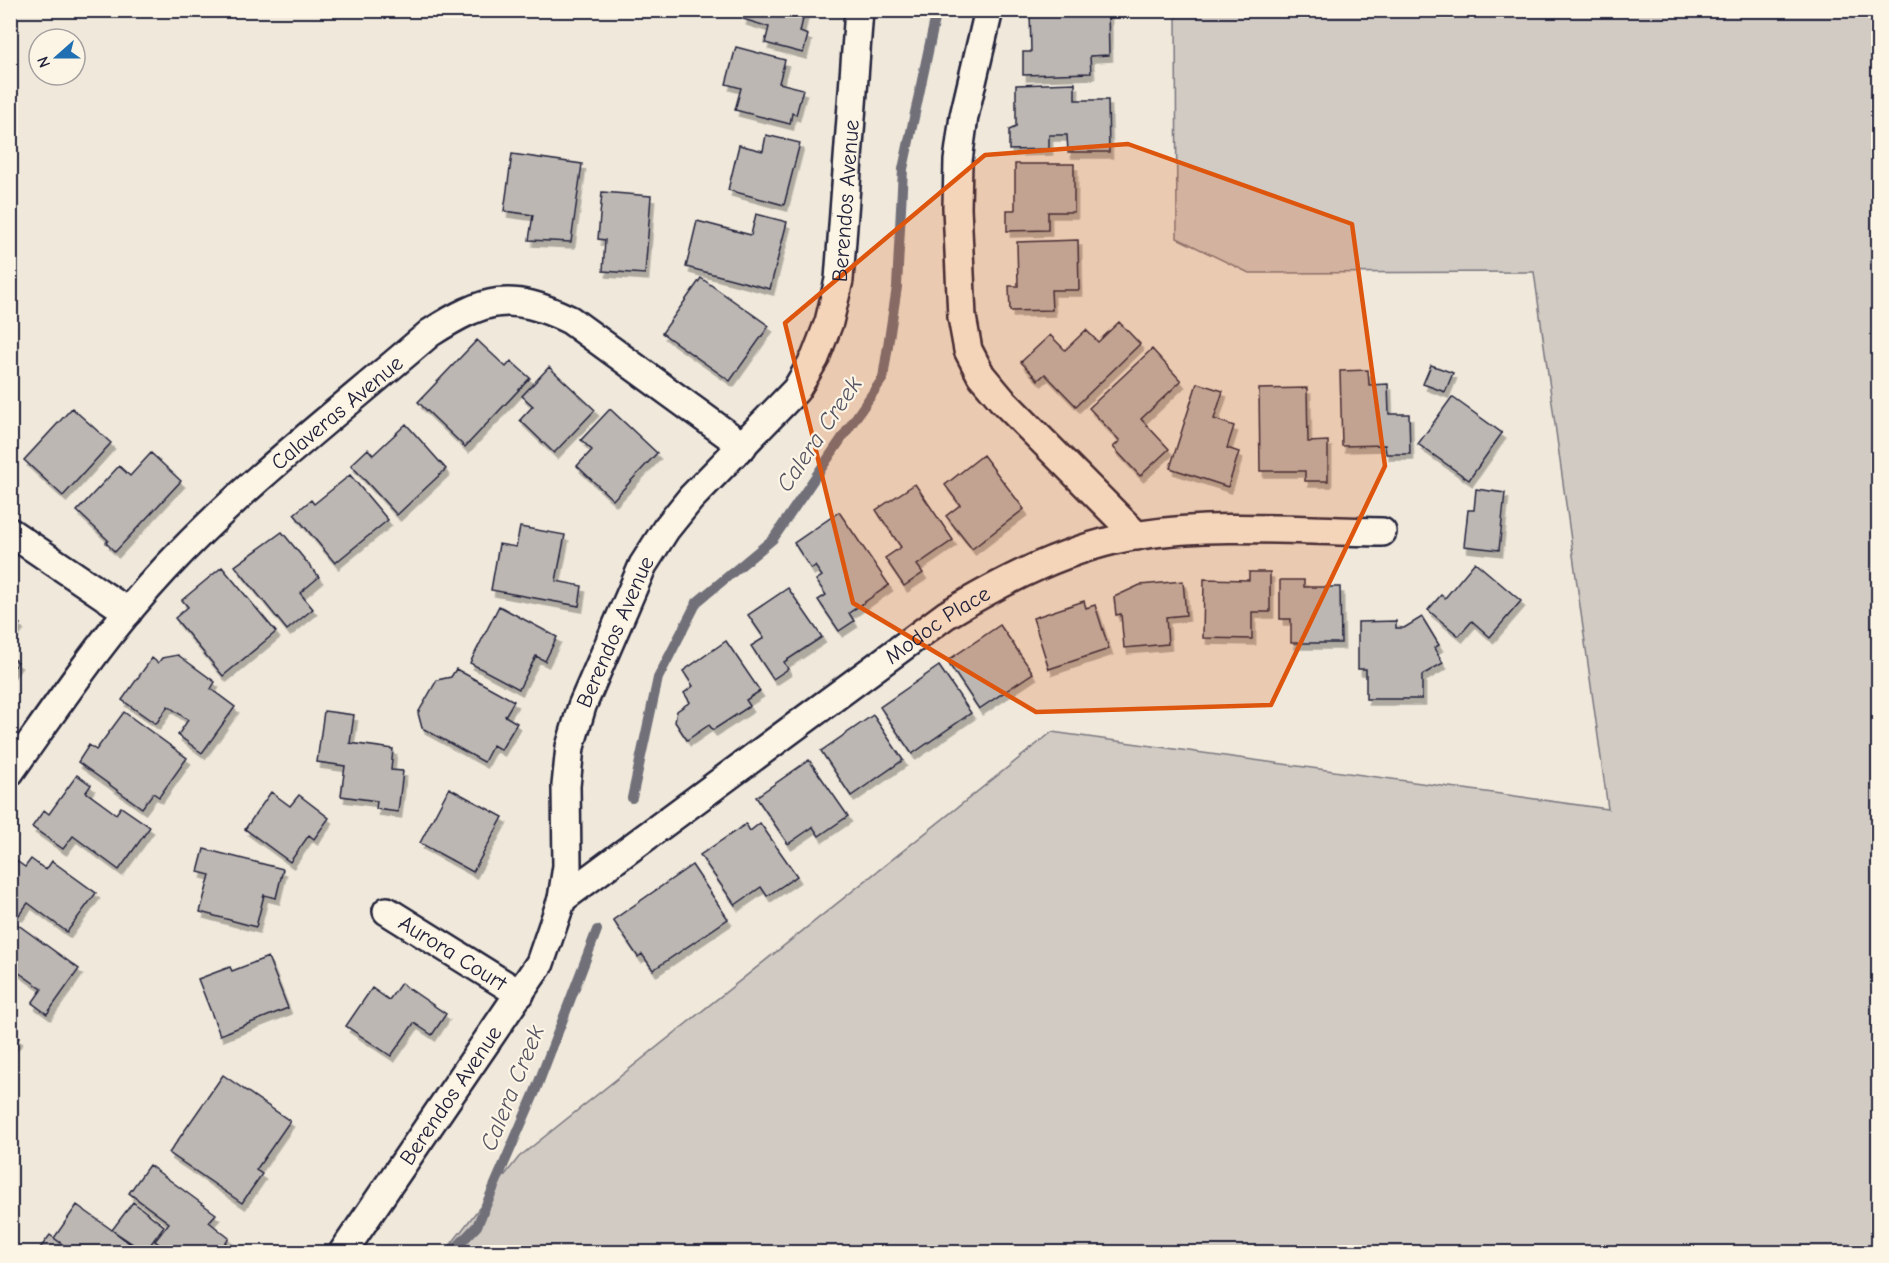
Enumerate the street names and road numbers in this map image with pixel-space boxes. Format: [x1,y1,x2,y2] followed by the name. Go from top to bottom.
[827,119,865,283] street label: Berendos Avenue
[266,350,408,476] street label: Calaveras Avenue
[571,551,660,712] street label: Berendos Avenue
[880,581,994,670] street label: Modoc Place
[394,910,512,997] street label: Aurora Court
[394,1021,507,1170] street label: Berendos Avenue

